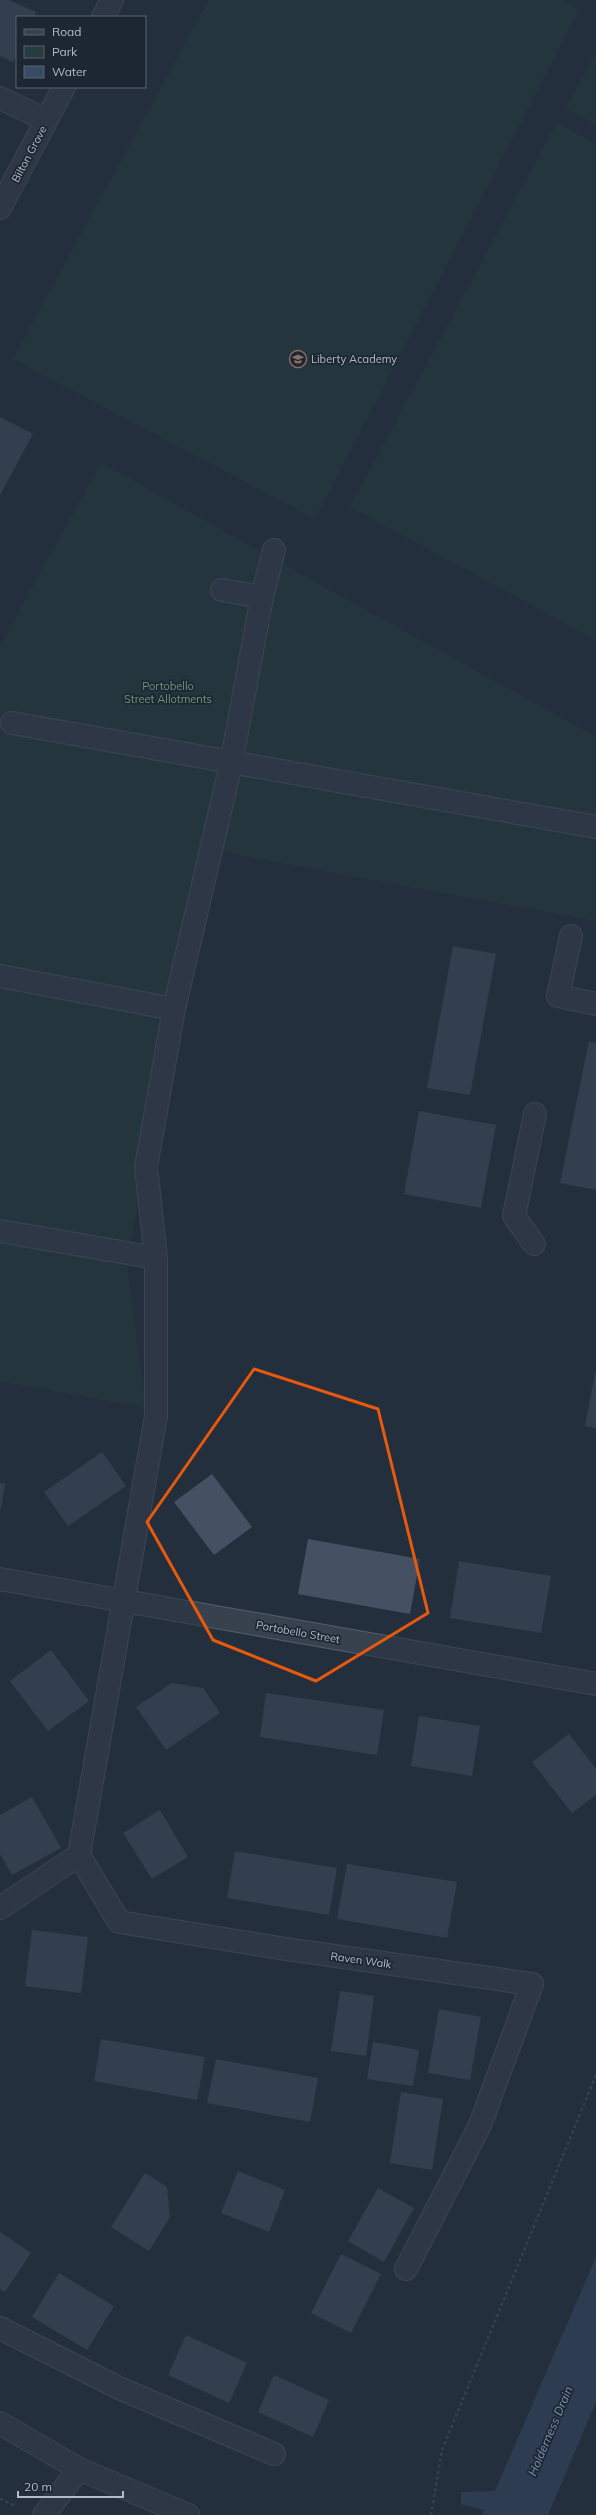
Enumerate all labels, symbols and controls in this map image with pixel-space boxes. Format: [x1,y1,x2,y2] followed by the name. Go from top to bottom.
[16,16,146,88] legend
[52,24,81,39] text: Road
[52,44,78,59] text: Park
[52,64,88,79] text: Water
[8,123,50,185] street label: Bilton Grove
[288,349,308,369] school or university icon: Liberty Academy
[311,352,397,366] place label: Liberty Academy
[124,679,212,706] park label: Portobello Street Allotments
[255,1618,341,1646] street label: Portobello Street
[329,1949,393,1971] street label: Raven Walk
[524,2384,576,2478] water label: Holderness Drain
[18,2473,123,2499] scale bar
[24,2479,52,2494] text: 20 m

